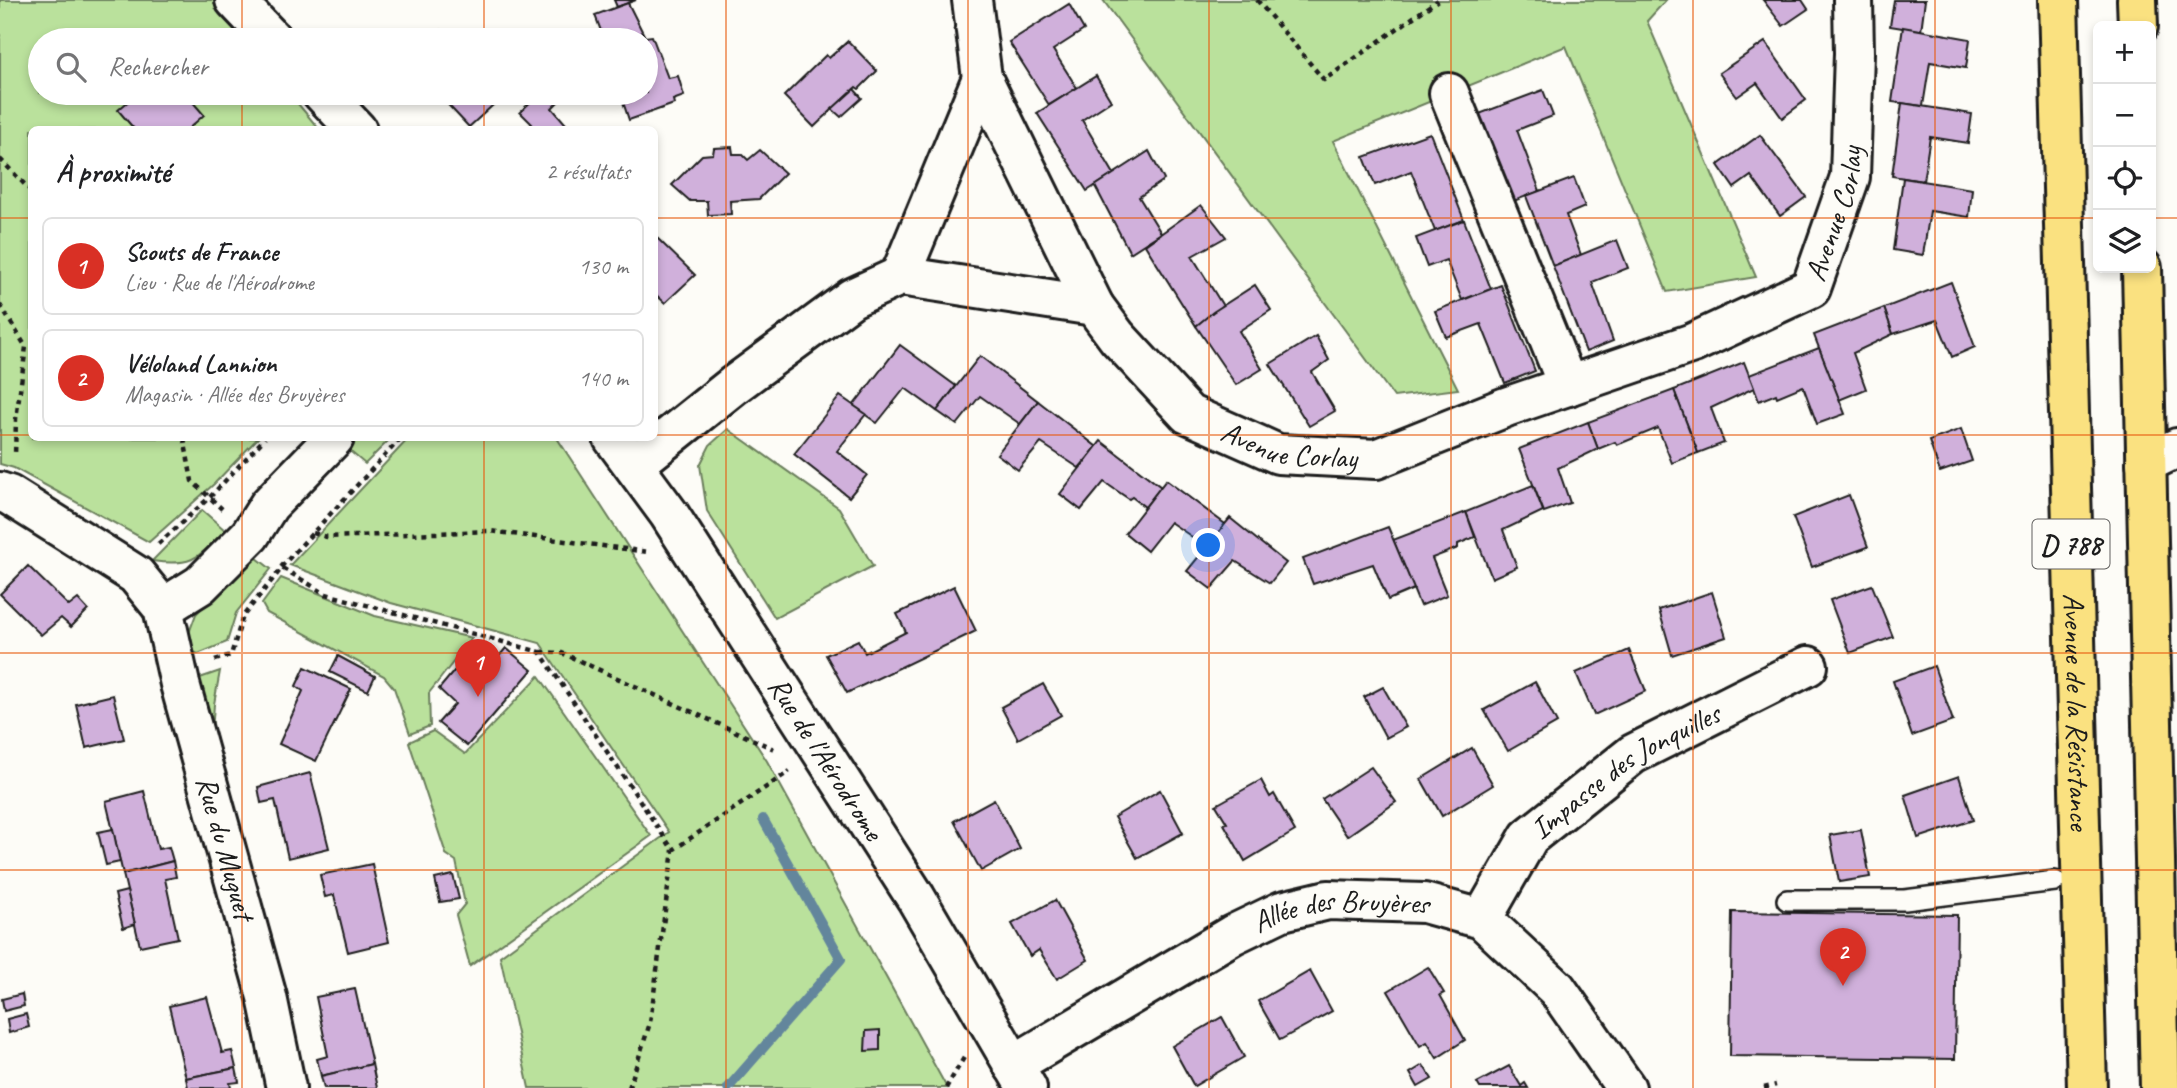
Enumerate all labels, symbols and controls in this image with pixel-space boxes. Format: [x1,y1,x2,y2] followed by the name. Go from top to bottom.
[2093,21,2156,273] map controls
[2093,21,2156,84] button: +
[28,28,658,105] search box
[52,48,90,86] icon: search
[108,50,208,83] text: Rechercher
[2093,84,2156,147] button: −
[1796,144,1870,286] street label: Avenue Corlay
[2093,147,2156,210] button: locate
[56,153,170,191] text: À proximité
[546,157,630,186] text: 2 résultats
[2093,210,2156,273] button: layers
[125,235,278,268] text: Scouts de France
[76,252,86,281] text: 1
[579,252,628,281] text: 130 m
[125,268,314,297] text: Lieu · Rue de l'Aérodrome
[125,347,276,380] text: Véloland Lannion
[76,364,86,393] text: 2
[579,364,628,393] text: 140 m
[125,380,344,409] text: Magasin · Allée des Bruyères
[1215,412,1360,477] street label: Avenue Corlay
[2032,520,2110,568] road number: D 788
[1191,528,1225,562] your location
[2055,593,2099,833] street label: Avenue de la Résistance
[455,639,501,697] pin: 1
[760,670,894,849] street label: Rue de l'Aérodrome
[1523,693,1729,847] street label: Impasse des Jonquilles
[188,772,265,928] street label: Rue du Muguet
[1246,881,1437,941] street label: Allée des Bruyères
[1820,928,1866,986] pin: 2

